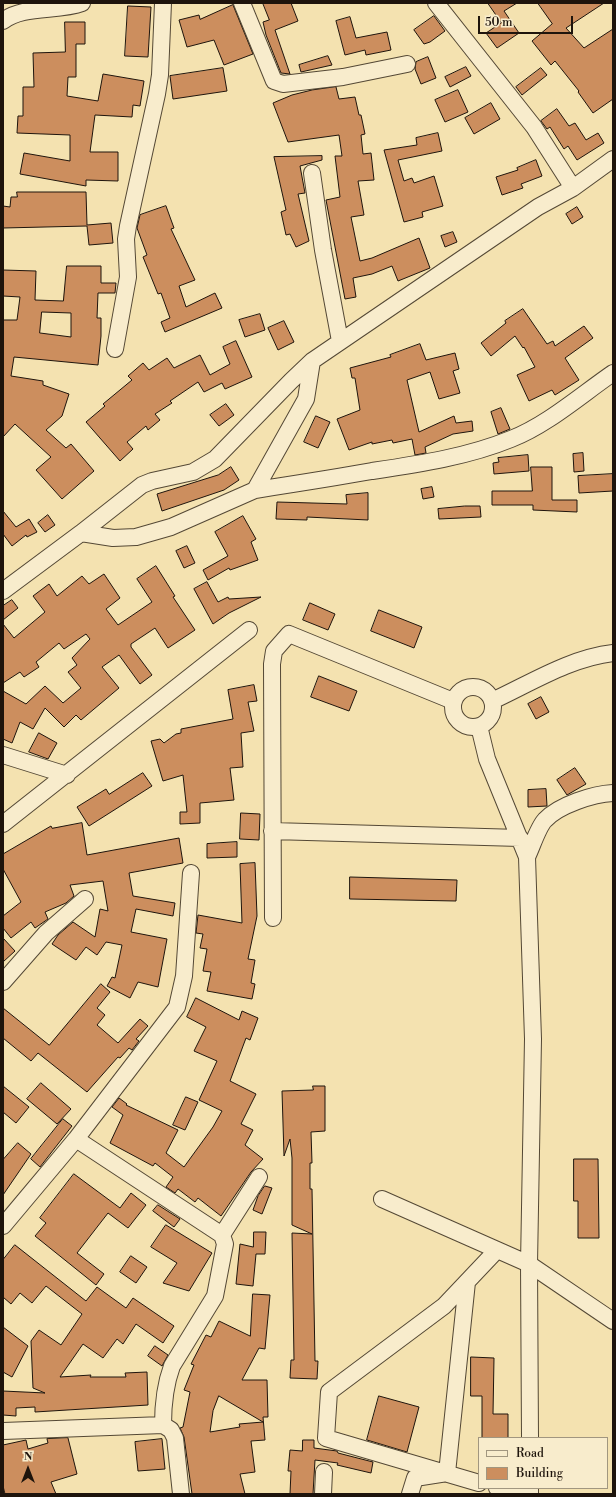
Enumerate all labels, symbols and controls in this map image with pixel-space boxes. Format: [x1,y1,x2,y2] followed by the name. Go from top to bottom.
[480,8,575,34] scale bar
[485,15,513,30] text: 50 m
[478,1437,608,1489] legend
[516,1446,544,1461] text: Road
[8,1449,48,1489] north arrow
[24,1450,32,1464] text: N
[516,1466,563,1481] text: Building

